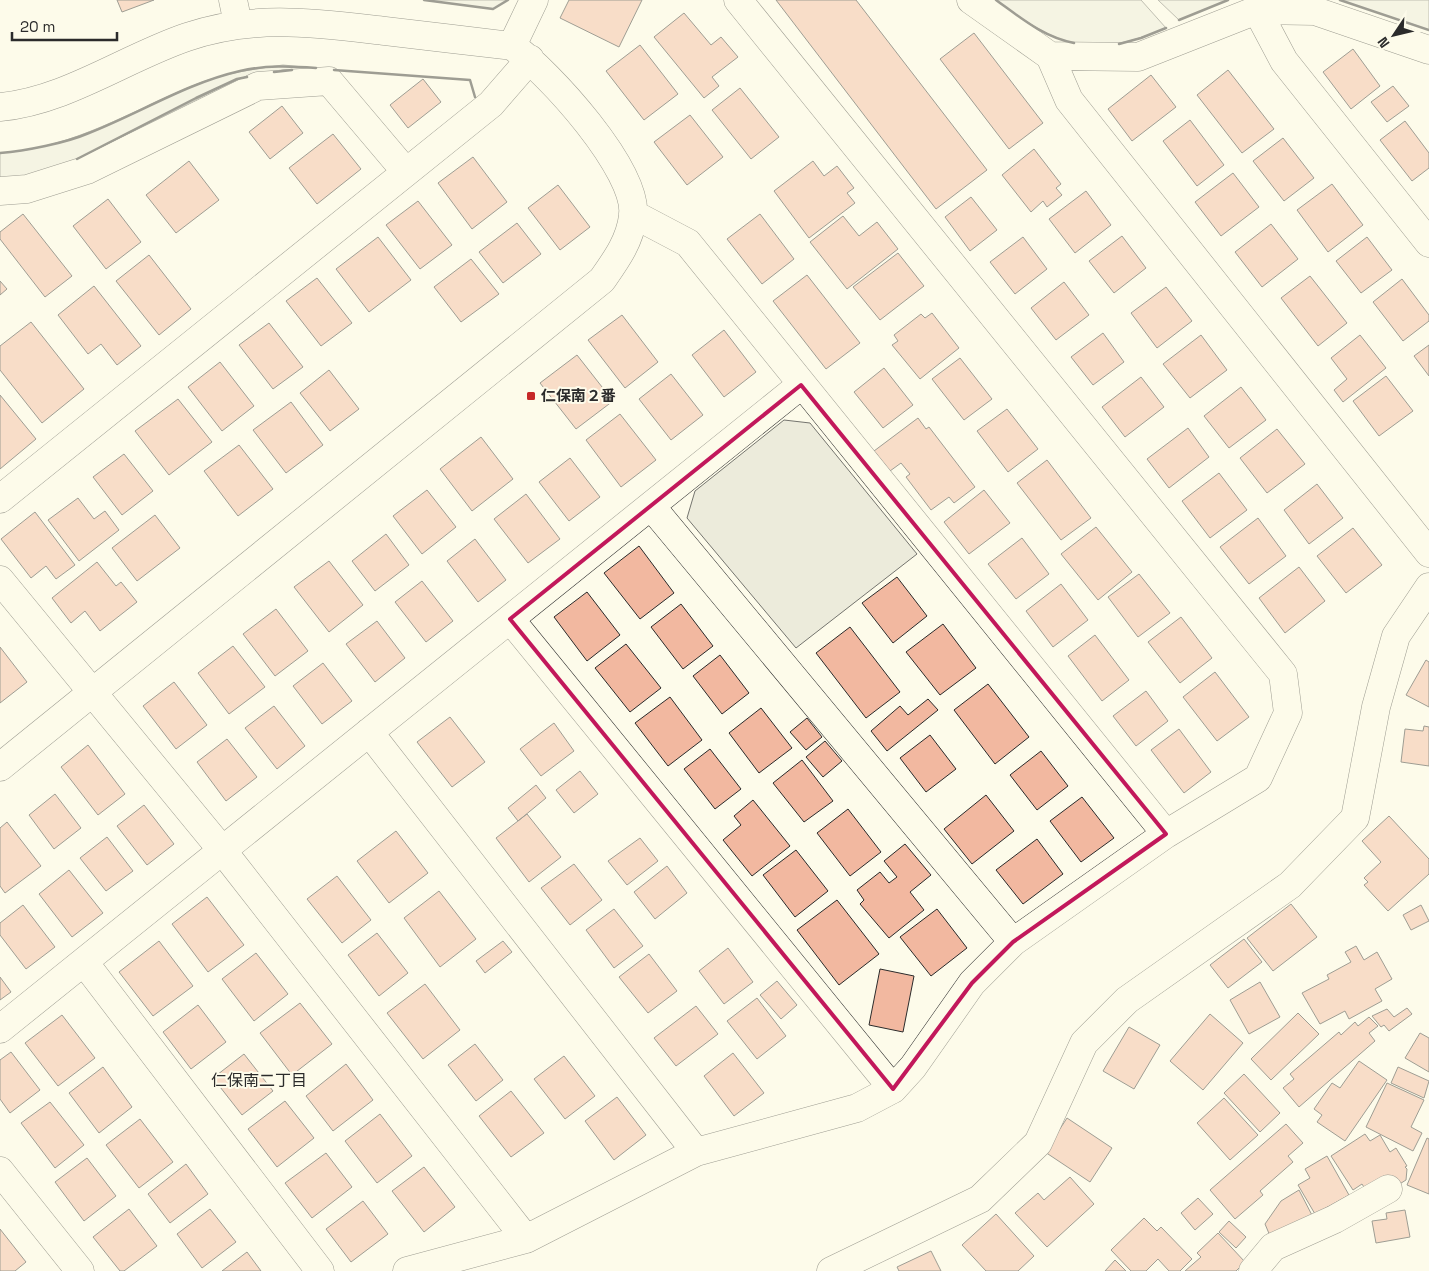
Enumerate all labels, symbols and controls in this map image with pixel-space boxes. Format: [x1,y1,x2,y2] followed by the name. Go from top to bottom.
[12,10,118,42] scale bar
[1369,10,1419,60] north arrow
[20,17,55,36] text: 20 m
[1373,33,1393,51] text: N
[541,386,616,405] place label: 仁保南２番
[525,390,537,402] marker: 仁保南２番
[211,1070,307,1091] district label: 仁保南二丁目

